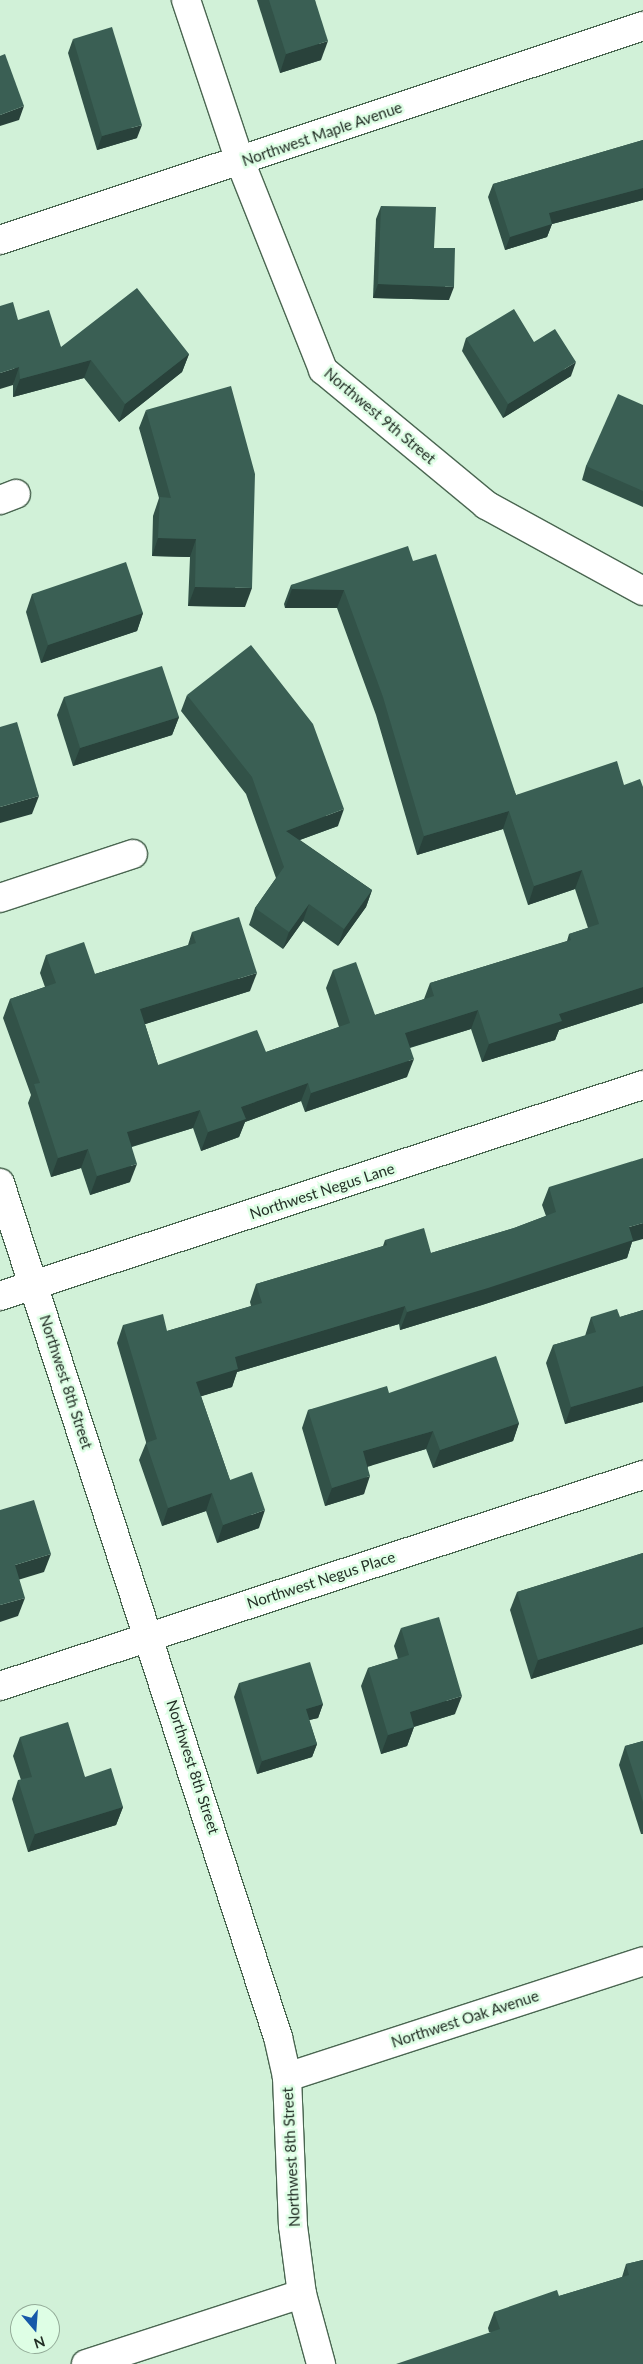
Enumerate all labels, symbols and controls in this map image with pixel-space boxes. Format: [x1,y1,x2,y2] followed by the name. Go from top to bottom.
[239,98,405,170] street label: Northwest Maple Avenue
[321,364,439,468] street label: Northwest 9th Street
[247,1159,397,1223] street label: Northwest Negus Lane
[36,1313,96,1451] street label: Northwest 8th Street
[245,1548,397,1612] street label: Northwest Negus Place
[163,1698,223,1836] street label: Northwest 8th Street
[389,1987,541,2051] street label: Northwest Oak Avenue
[278,2087,304,2227] street label: Northwest 8th Street
[10,2304,60,2354] north arrow
[32,2333,47,2353] text: N

